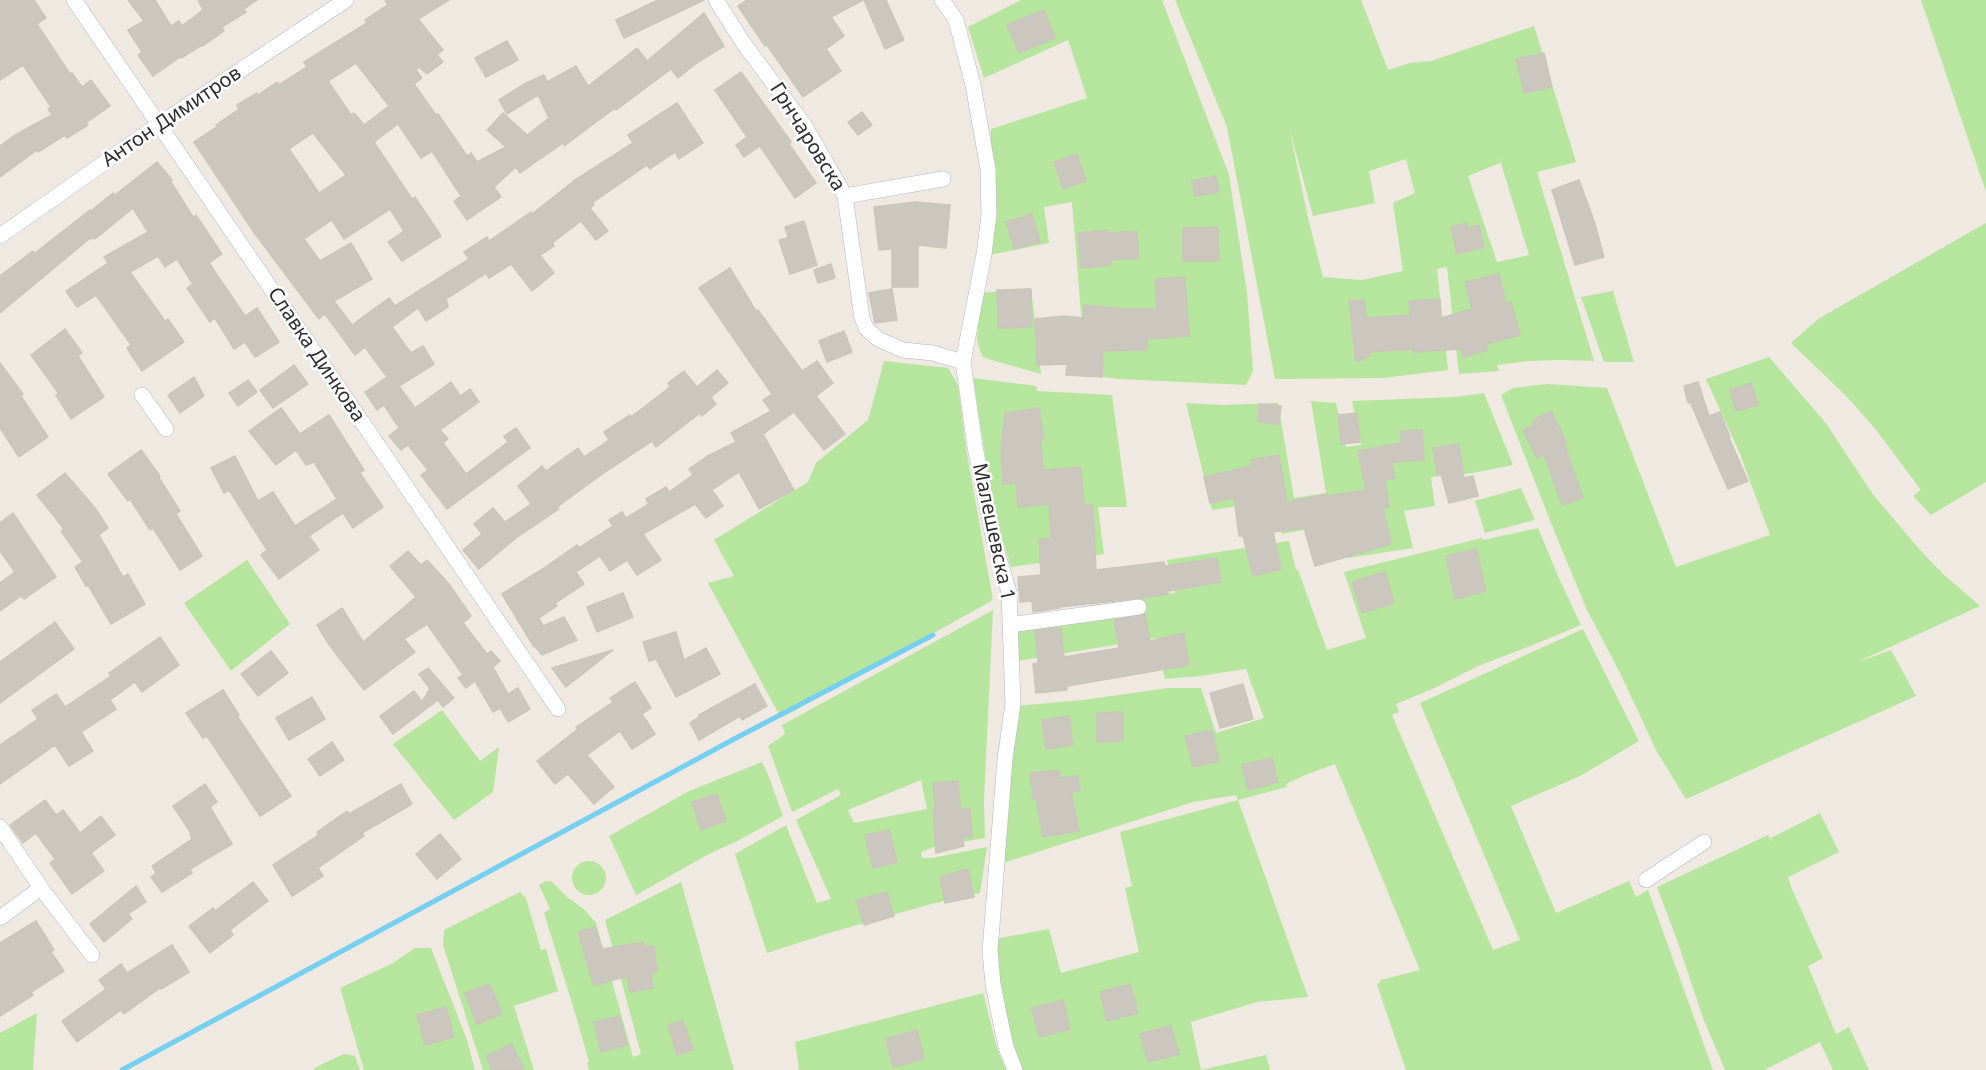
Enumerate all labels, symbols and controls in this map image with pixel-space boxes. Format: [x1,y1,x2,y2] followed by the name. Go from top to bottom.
[98,62,246,172] street label: Антон Димитров
[764,78,850,196] street label: Грнчаровска
[262,283,370,427] street label: Славка Динкова
[967,461,1019,603] street label: Малешевска 1

